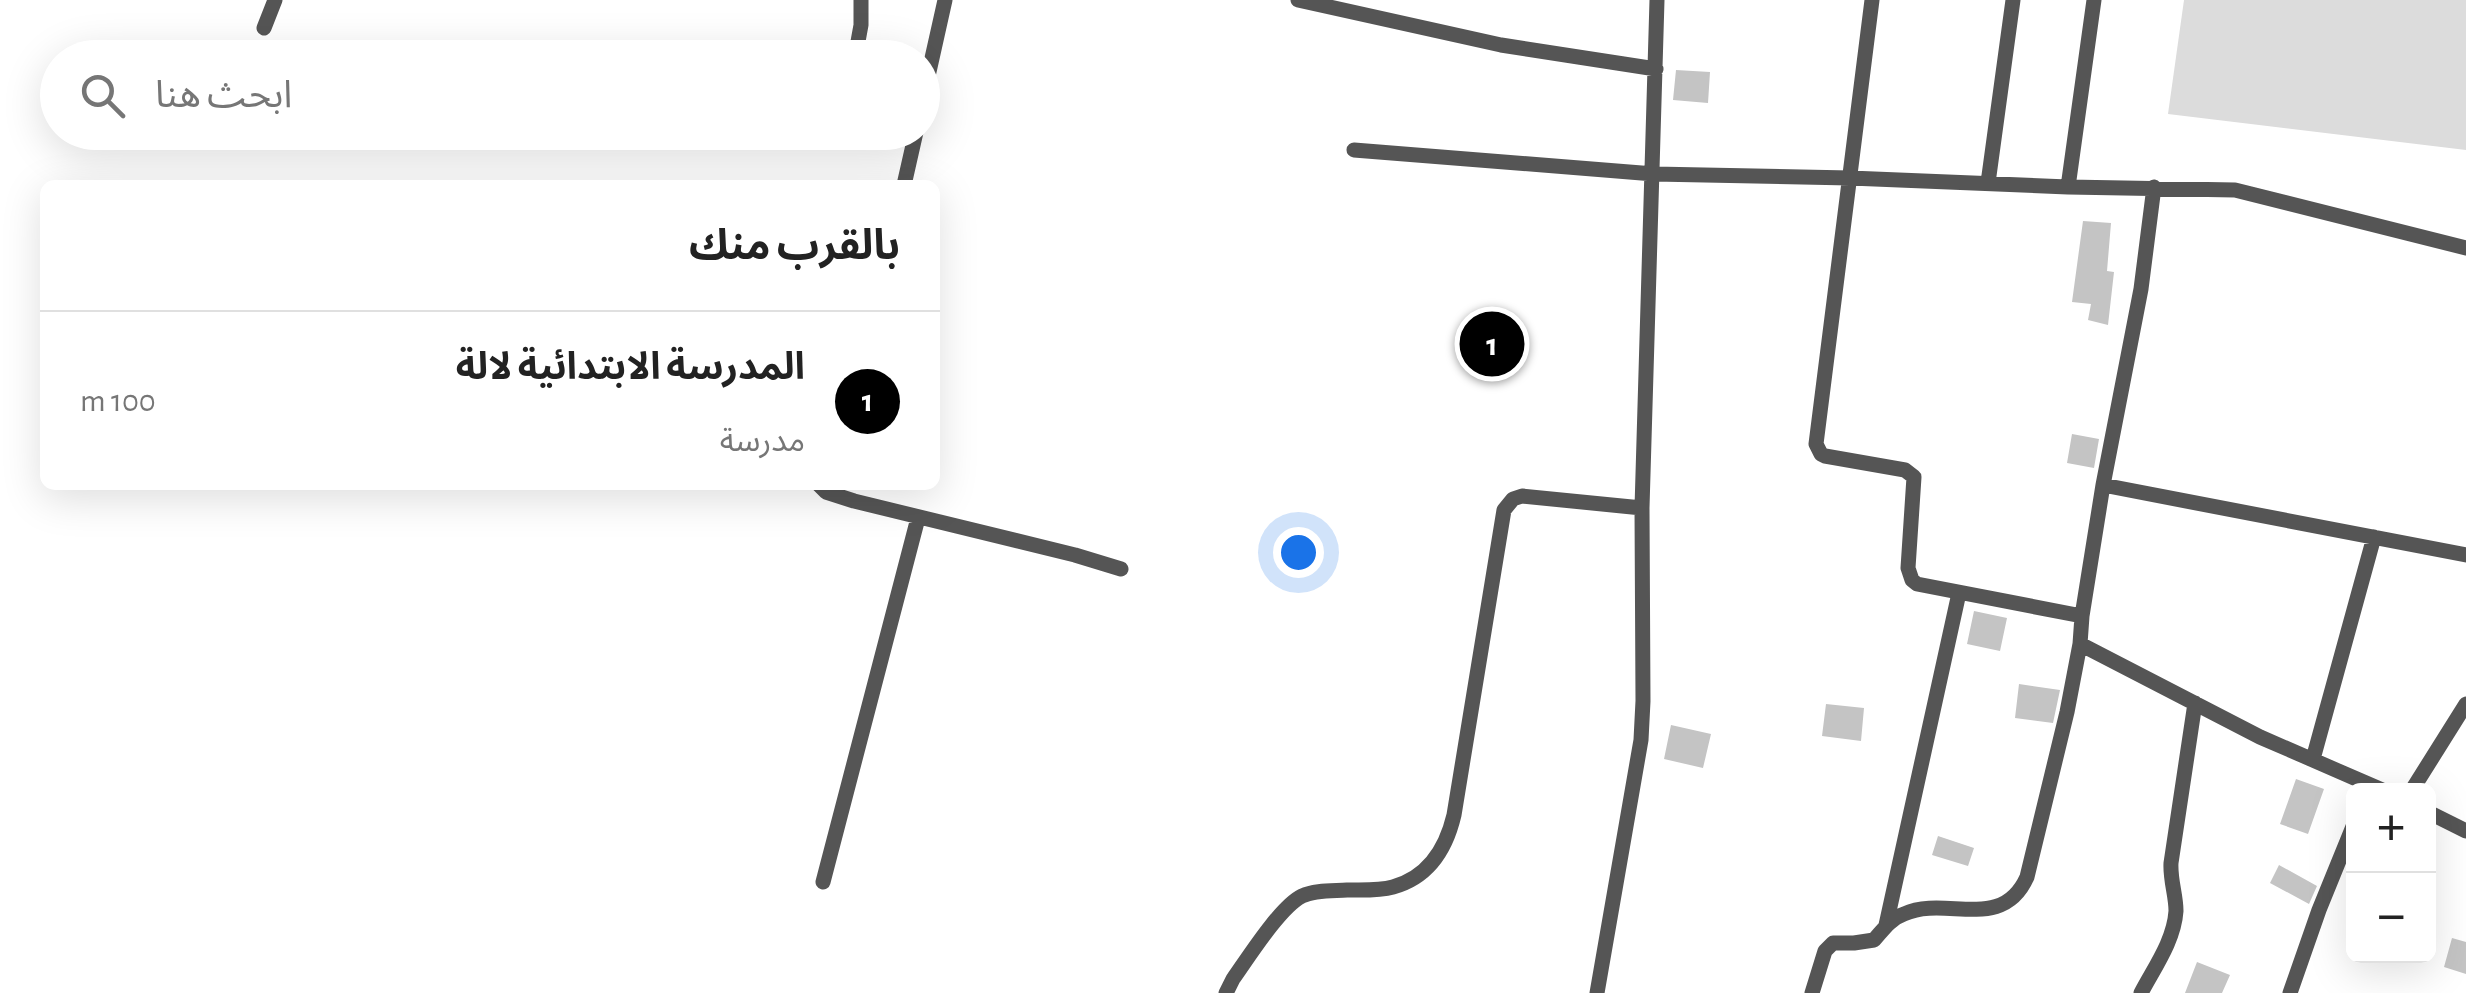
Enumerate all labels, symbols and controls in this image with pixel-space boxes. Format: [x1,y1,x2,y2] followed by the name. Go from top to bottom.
[40,40,940,150] search box
[75,68,130,123] icon: search
[155,77,292,115] text: ابحث هنا
[689,225,900,267] text: بالقرب منك
[1460,306,1524,382] pin: 1
[456,349,805,387] text: المدرسة الابتدائية لالة
[80,385,156,417] text: 100 m
[862,385,873,417] text: 1
[720,425,805,457] text: مدرسة
[1273,527,1324,578] your location
[2346,783,2436,963] map controls
[2346,783,2436,873] button: +
[2346,873,2436,963] button: −

